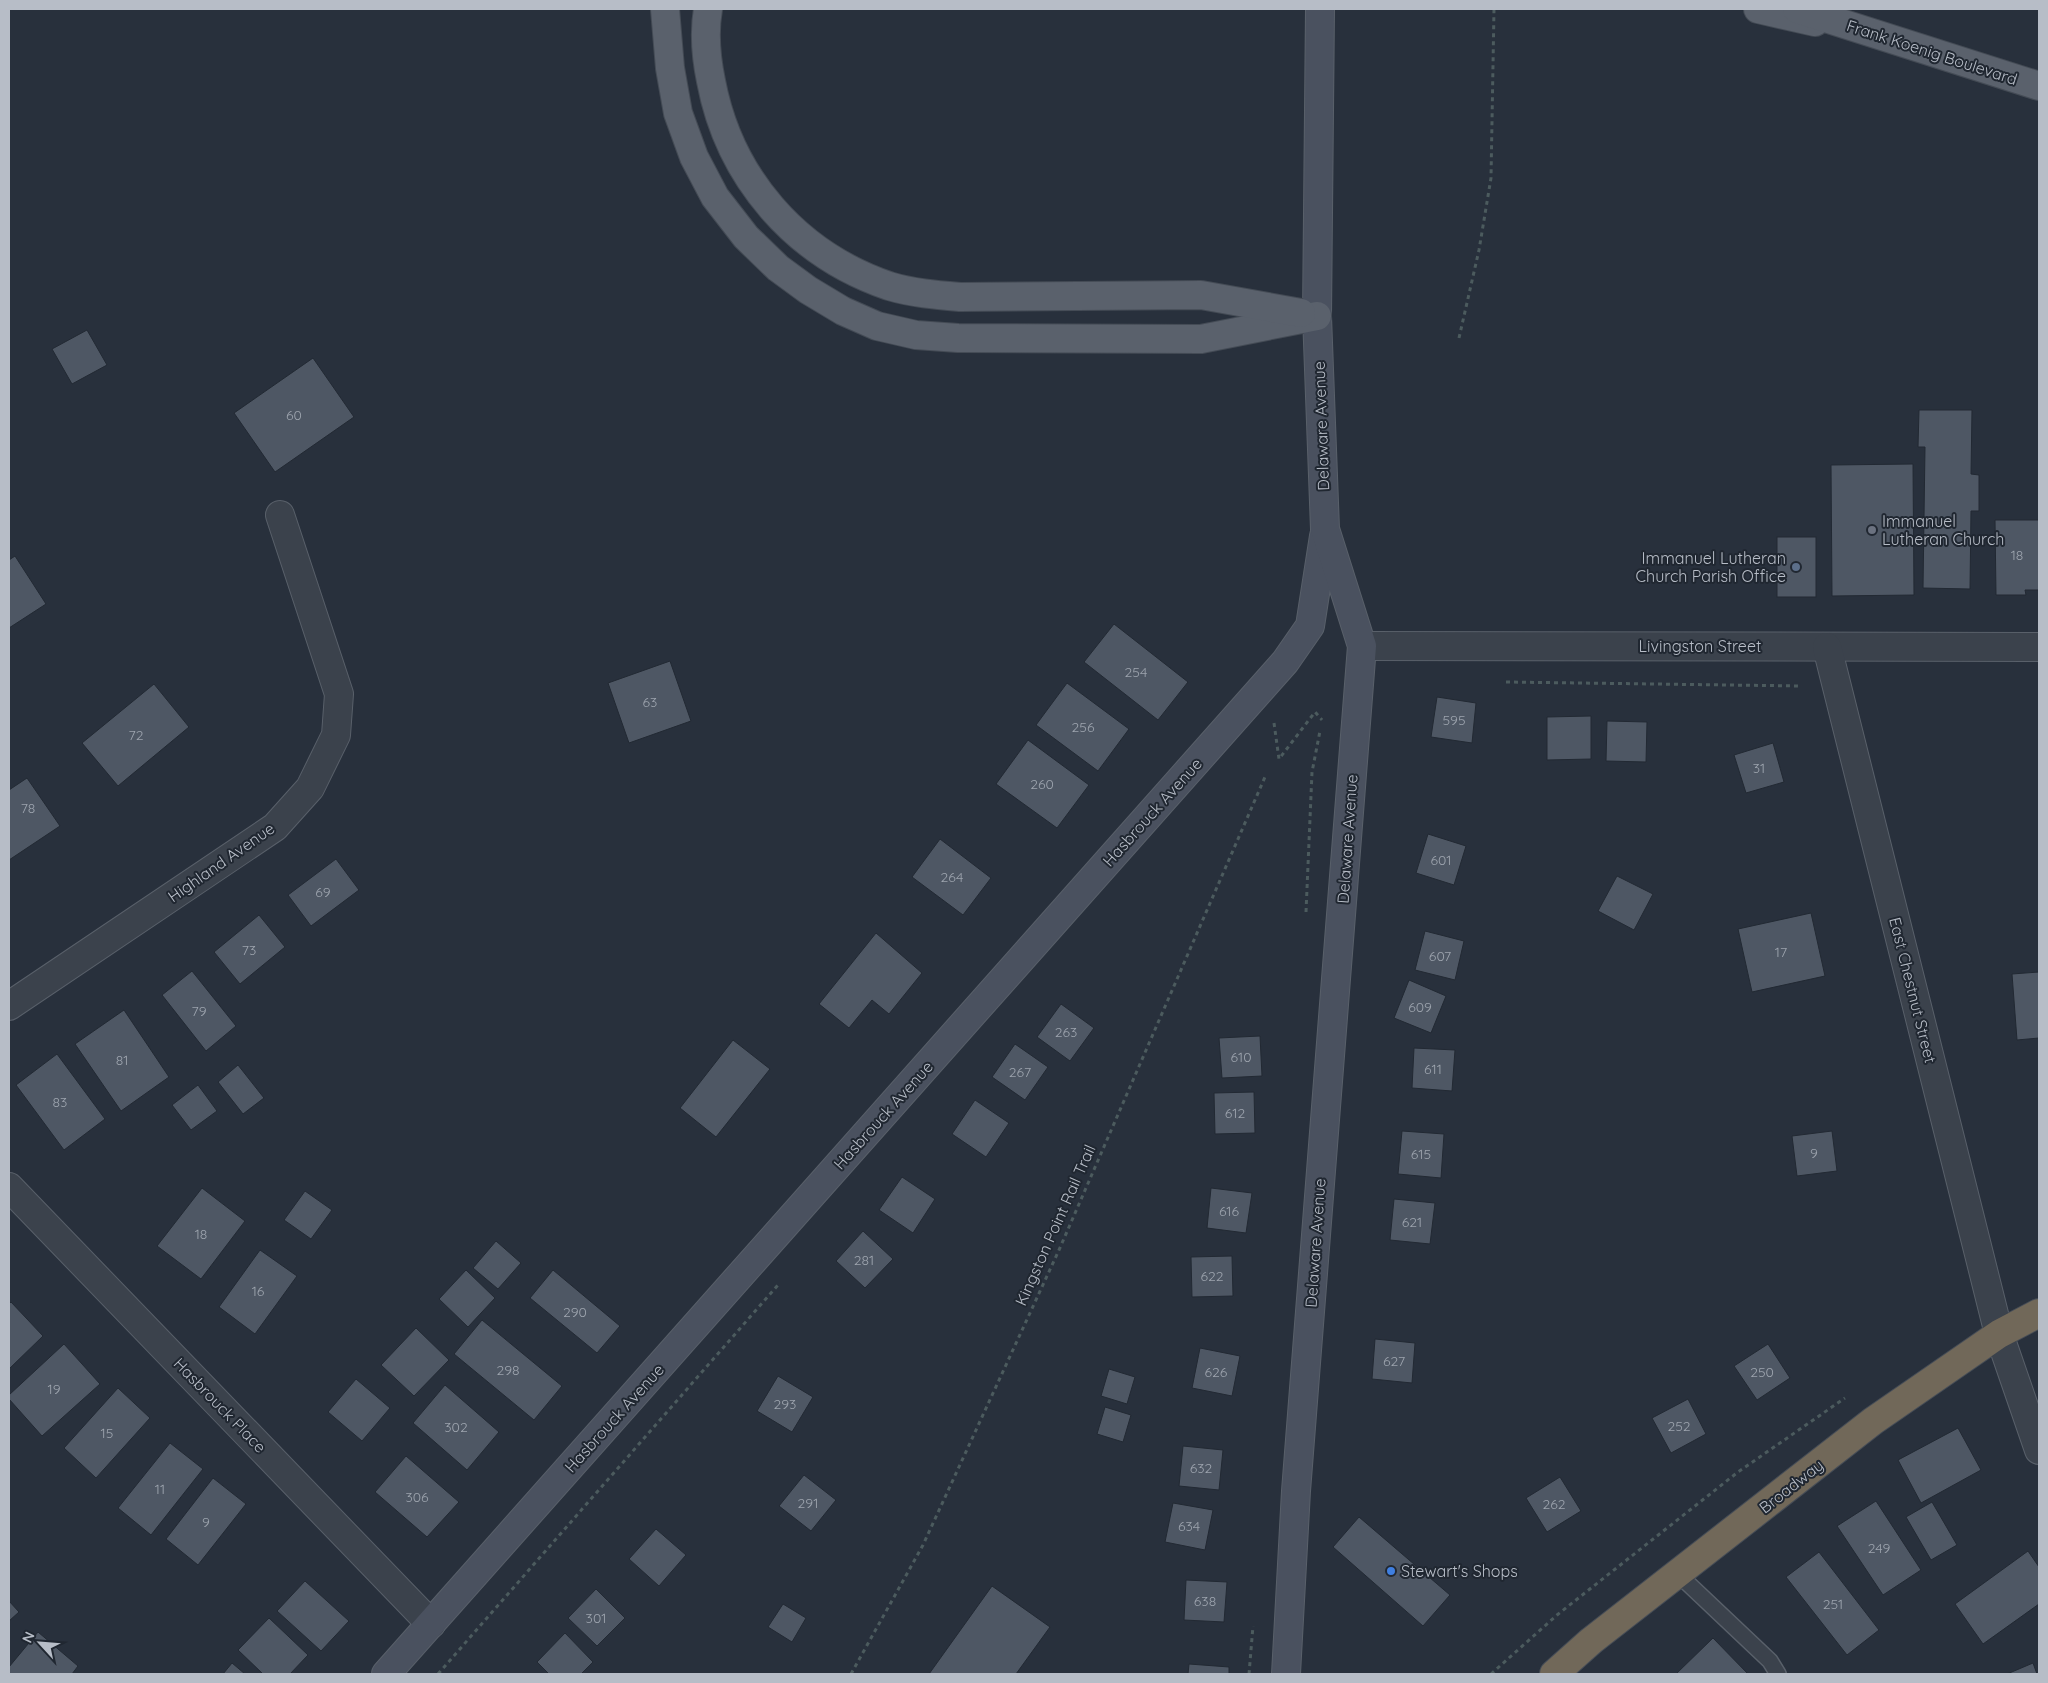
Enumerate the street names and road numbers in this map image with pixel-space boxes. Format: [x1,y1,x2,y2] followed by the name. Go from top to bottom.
[1844,15,2020,89] street label: Frank Koenig Boulevard
[1309,361,1333,491] street label: Delaware Avenue
[1639,636,1761,656] street label: Livingston Street
[1098,754,1206,870] street label: Hasbrouck Avenue
[1333,774,1361,904] street label: Delaware Avenue
[164,818,278,906] street label: Highland Avenue
[1885,915,1941,1065] street label: East Chestnut Street
[829,1057,937,1173] street label: Hasbrouck Avenue
[1010,1141,1100,1309] street label: Kingston Point Rail Trail
[1301,1178,1329,1308] street label: Delaware Avenue
[170,1353,270,1457] street label: Hasbrouck Place
[560,1360,668,1476] street label: Hasbrouck Avenue
[1755,1455,1827,1517] street label: Broadway

